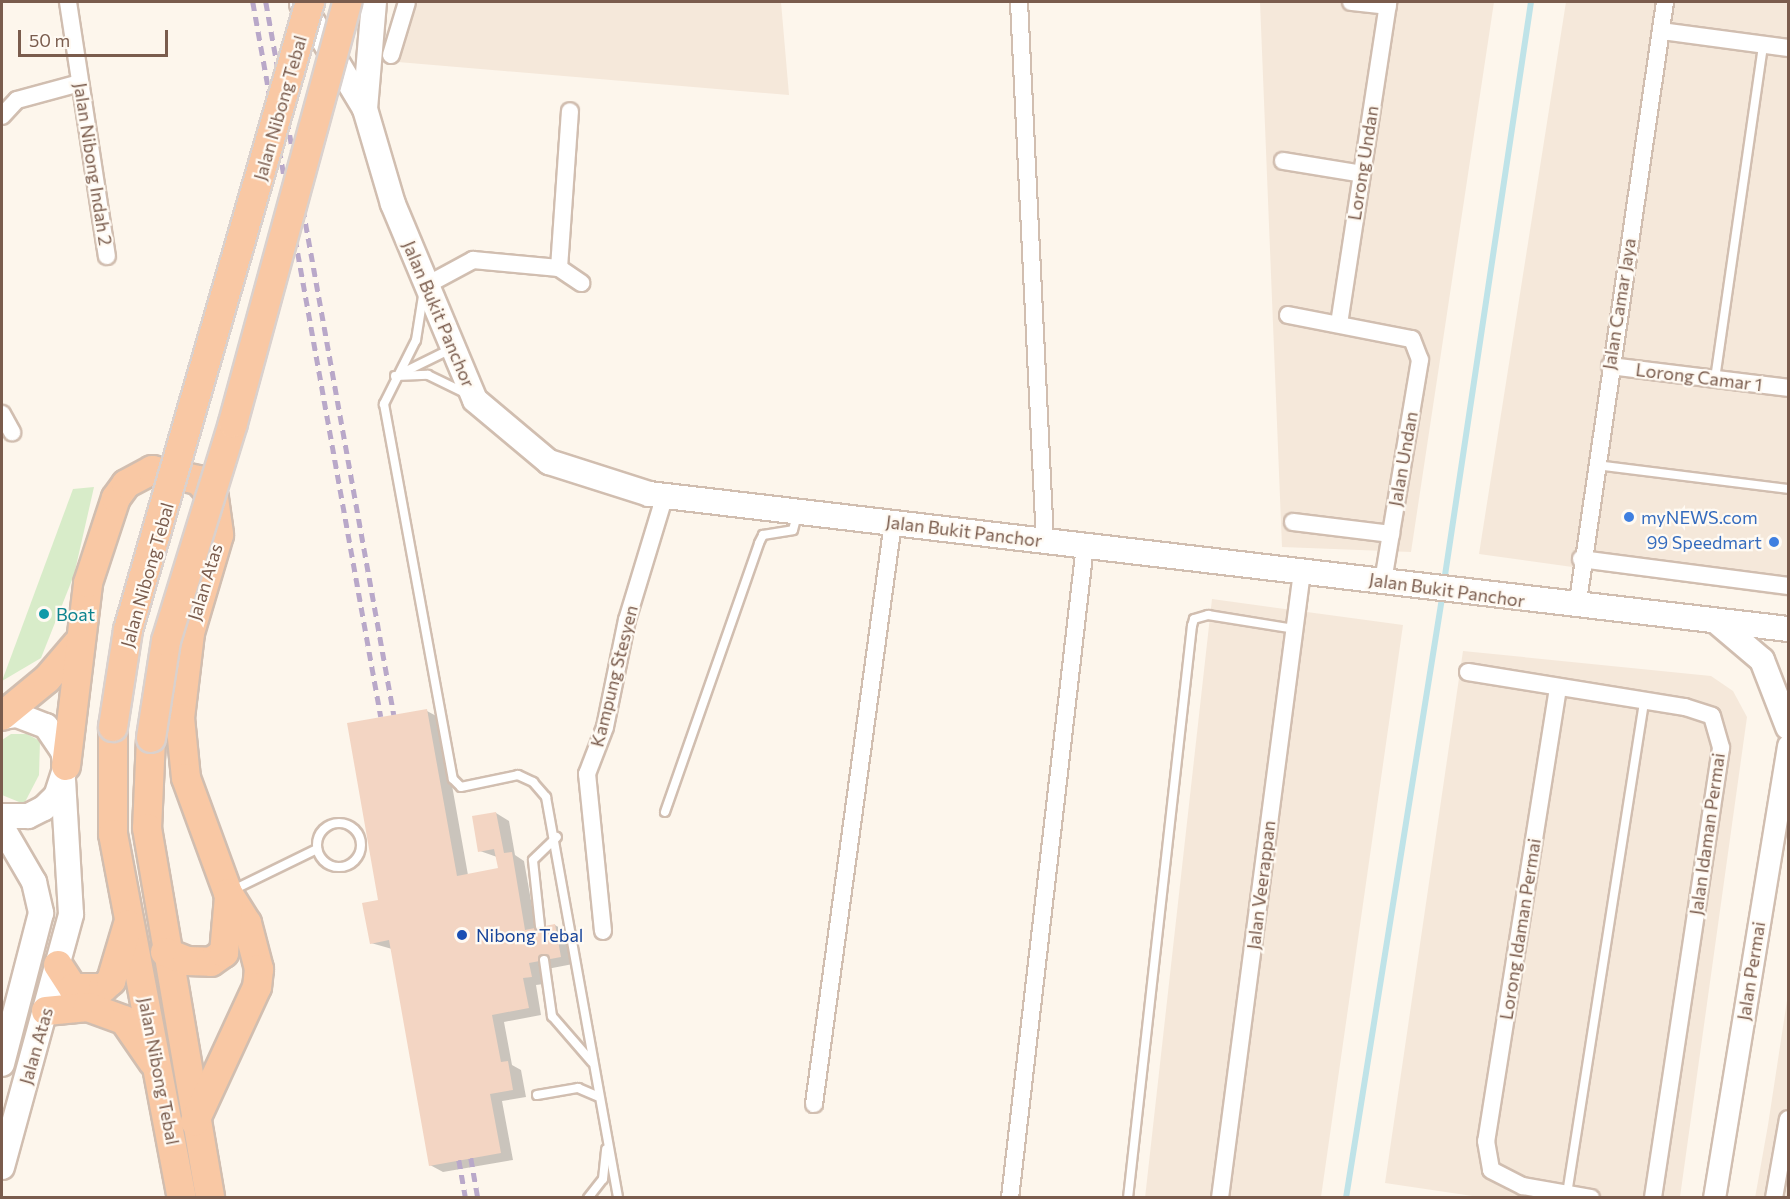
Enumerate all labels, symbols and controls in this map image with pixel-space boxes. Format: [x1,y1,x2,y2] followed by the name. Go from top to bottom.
[21,18,171,56] scale bar
[29,29,70,51] text: 50 m
[249,33,311,183] street label: Jalan Nibong Tebal
[69,81,117,247] street label: Jalan Nibong Indah 2
[1343,104,1383,222] street label: Lorong Undan
[398,237,480,391] street label: Jalan Bukit Panchor
[1598,237,1640,371] street label: Jalan Camar Jaya
[1634,359,1764,395] street label: Lorong Camar 1
[1384,410,1422,508] street label: Jalan Undan
[116,500,178,650] street label: Jalan Nibong Tebal
[1641,506,1758,528] place label: myNEWS.com
[1622,510,1636,524] marker: myNEWS.com
[885,511,1043,551] street label: Jalan Bukit Panchor
[1646,531,1762,553] place label: 99 Speedmart
[1767,535,1781,549] marker: 99 Speedmart
[183,541,227,623] street label: Jalan Atas
[1368,568,1526,612] street label: Jalan Bukit Panchor
[56,603,95,625] place label: Boat
[586,603,642,749] street label: Kampung Stesyen
[37,607,51,621] marker: Boat
[1685,752,1729,916] street label: Jalan Idaman Permai
[1242,819,1280,951] street label: Jalan Veerappan
[1495,837,1545,1021] street label: Lorong Idaman Permai
[1733,920,1769,1022] street label: Jalan Permai
[476,924,583,946] place label: Nibong Tebal
[453,926,471,944] marker: Nibong Tebal
[134,995,184,1147] street label: Jalan Nibong Tebal
[15,1005,57,1087] street label: Jalan Atas

